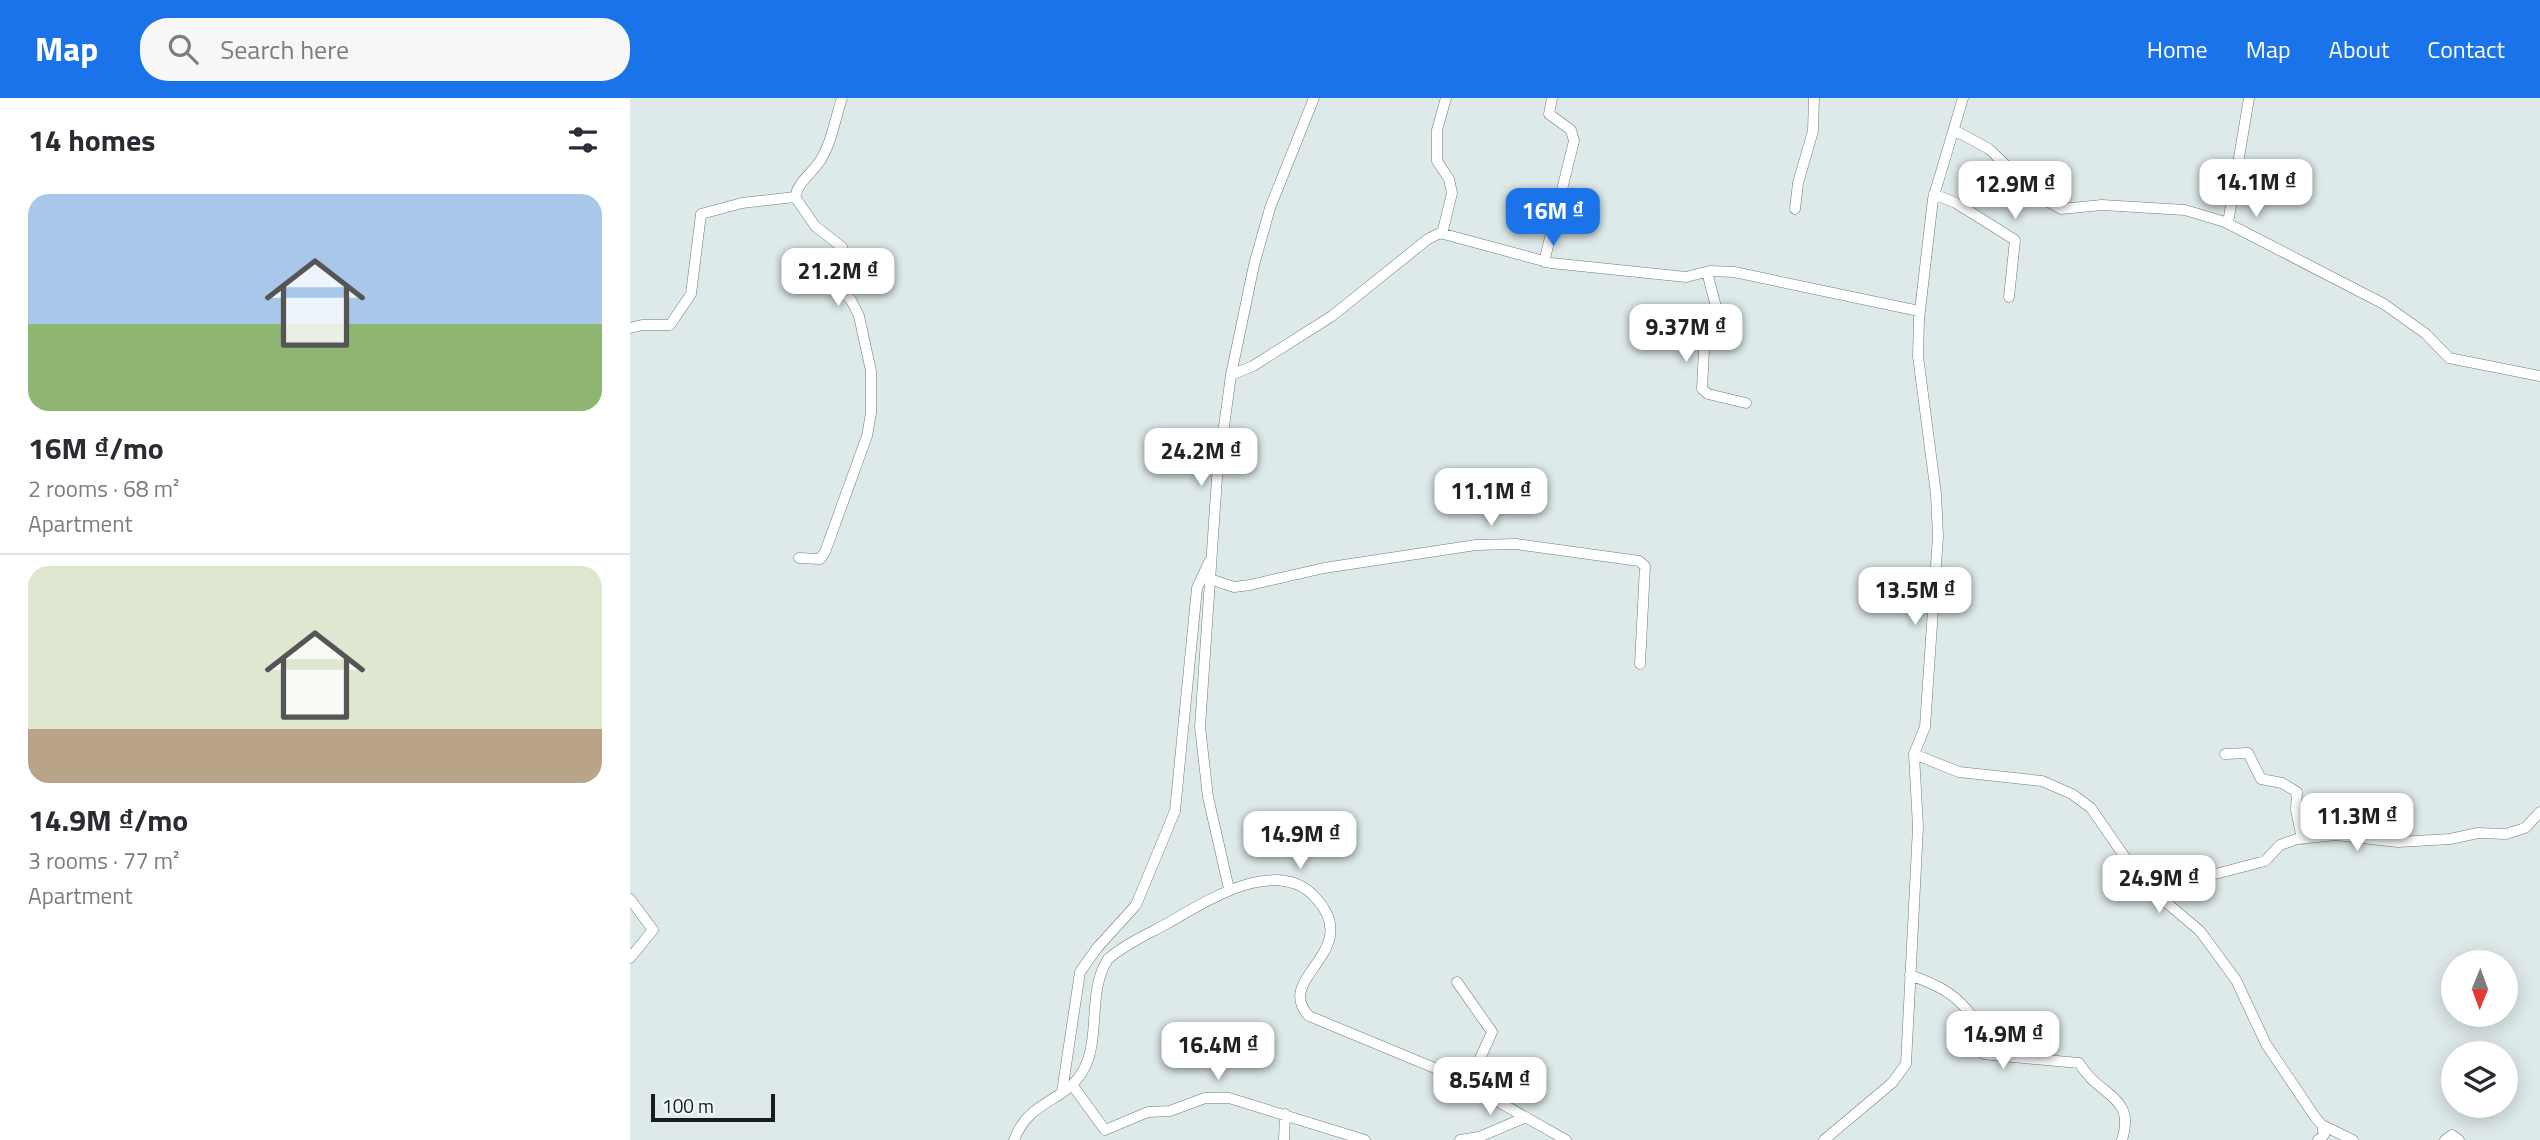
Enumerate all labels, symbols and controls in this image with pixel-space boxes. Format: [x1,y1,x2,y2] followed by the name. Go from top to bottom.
[140,18,630,81] search box
[35,24,98,74] text: Map
[164,30,202,68] icon: search
[220,30,349,69] text: Search here
[2147,31,2208,67] text: Home
[2246,31,2291,67] text: Map
[2329,31,2389,67] text: About
[2427,31,2505,67] text: Contact
[28,117,155,163] text: 14 homes
[564,121,602,159] icon: filters
[2191,159,2321,219] pin: 14.1M ₫
[1950,162,2080,221] pin: 12.9M ₫
[2215,164,2297,199] text: 14.1M ₫
[1974,166,2056,201] text: 12.9M ₫
[1504,188,1602,248] pin: 16M ₫
[1522,193,1584,228] text: 16M ₫
[252,240,378,366] icon: home
[773,248,903,308] pin: 21.2M ₫
[797,253,879,288] text: 21.2M ₫
[1621,304,1751,364] pin: 9.37M ₫
[1645,309,1727,344] text: 9.37M ₫
[28,425,164,471] text: 16M ₫/mo
[1136,428,1266,488] pin: 24.2M ₫
[1160,433,1242,468] text: 24.2M ₫
[1426,468,1556,528] pin: 11.1M ₫
[28,471,179,506] text: 2 rooms · 68 m²
[1450,473,1532,508] text: 11.1M ₫
[28,506,133,541] text: Apartment
[1850,568,1980,627] pin: 13.5M ₫
[1874,572,1956,607] text: 13.5M ₫
[252,612,378,738] icon: home
[2292,794,2422,853] pin: 11.3M ₫
[28,797,188,843] text: 14.9M ₫/mo
[2316,798,2398,833] text: 11.3M ₫
[1235,812,1365,871] pin: 14.9M ₫
[1259,816,1341,851] text: 14.9M ₫
[28,843,179,878] text: 3 rooms · 77 m²
[2094,856,2224,915] pin: 24.9M ₫
[2118,860,2200,895] text: 24.9M ₫
[28,878,133,913] text: Apartment
[2441,950,2518,1027] north arrow
[2441,950,2518,1118] map controls
[1938,1012,2068,1071] pin: 14.9M ₫
[1962,1016,2044,1051] text: 14.9M ₫
[1153,1023,1283,1082] pin: 16.4M ₫
[1177,1027,1259,1062] text: 16.4M ₫
[2441,1041,2518,1118] button: layers
[1425,1058,1555,1117] pin: 8.54M ₫
[1449,1062,1531,1097] text: 8.54M ₫
[651,1091,775,1123] scale bar
[662,1091,714,1120] text: 100 m

